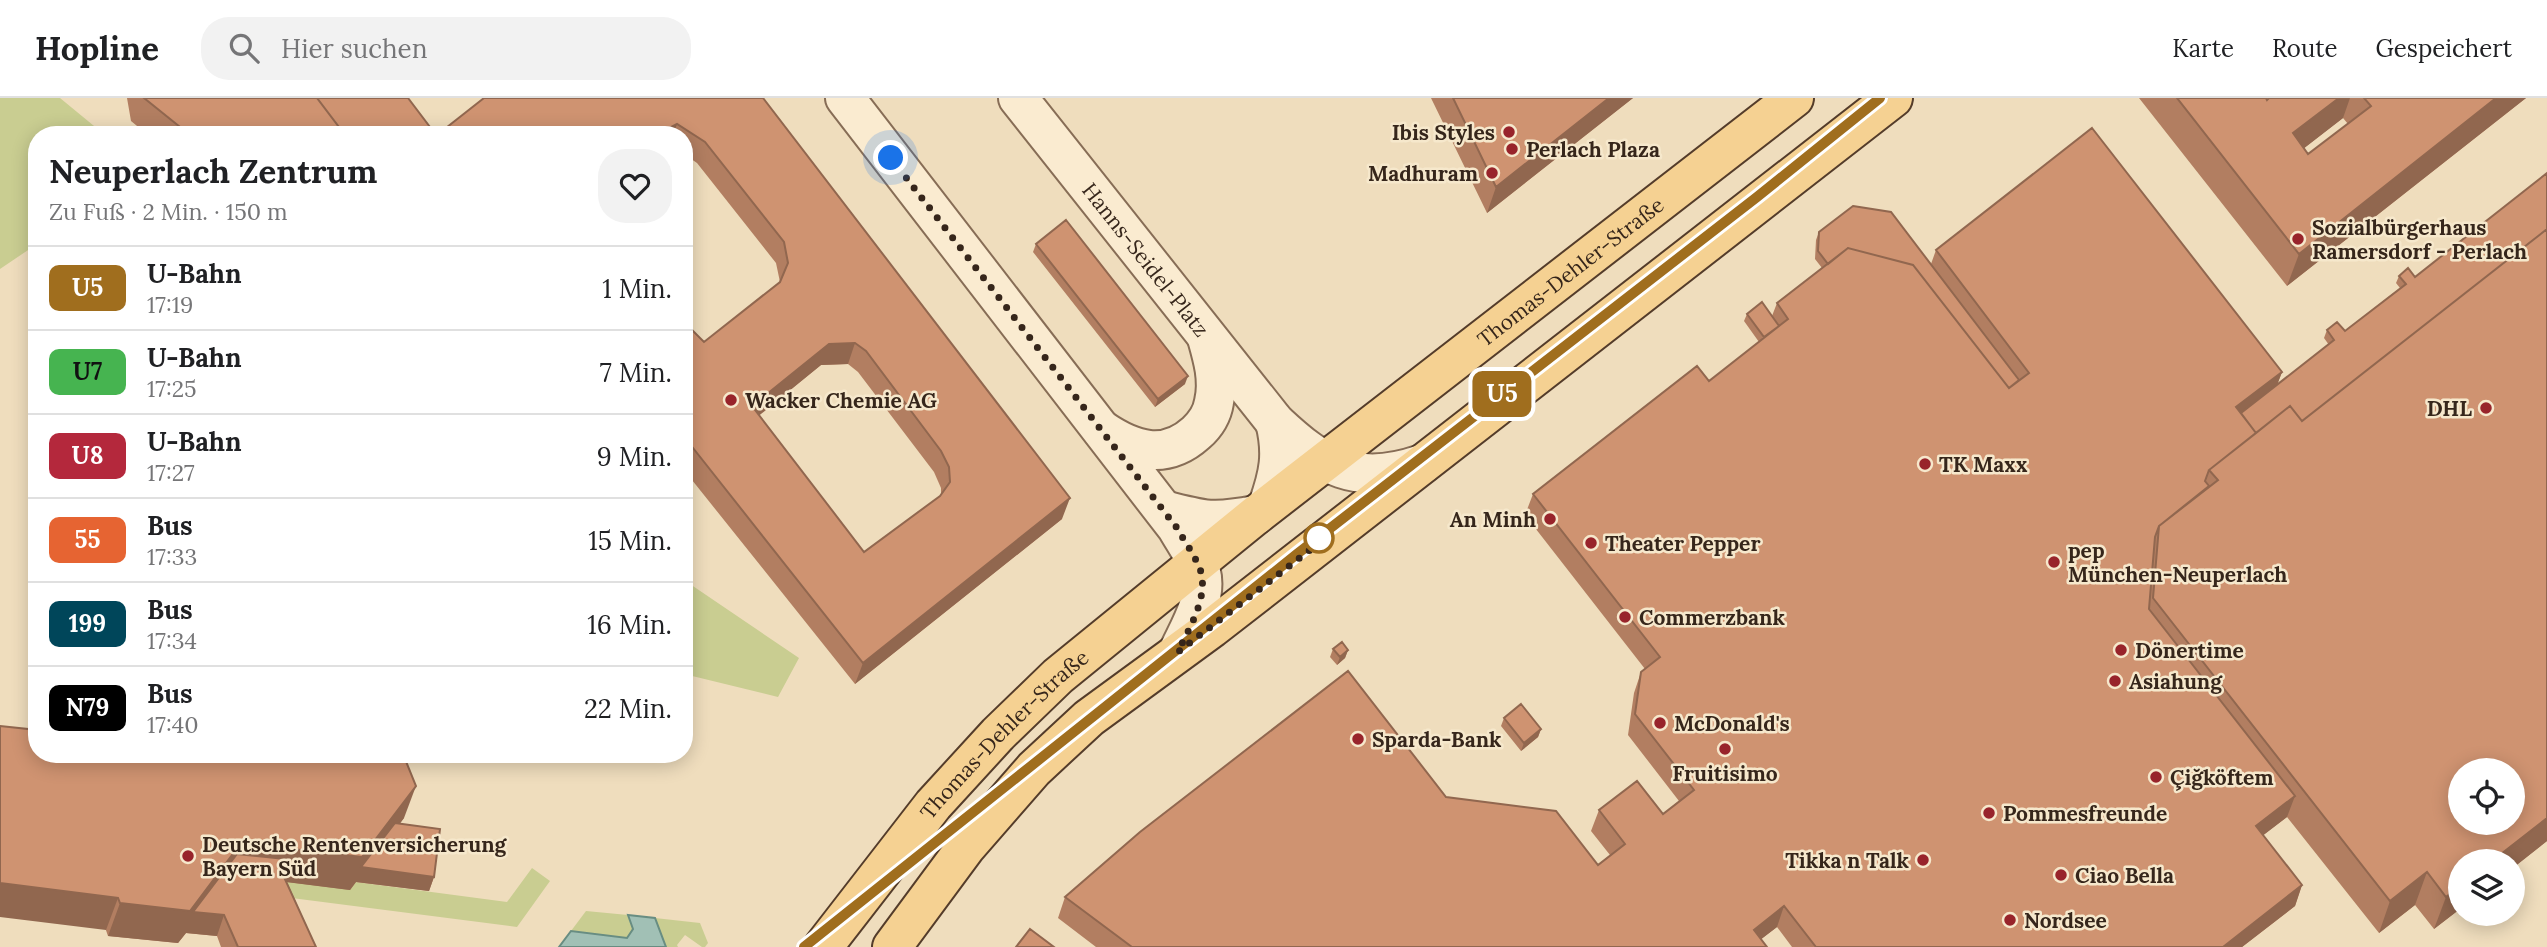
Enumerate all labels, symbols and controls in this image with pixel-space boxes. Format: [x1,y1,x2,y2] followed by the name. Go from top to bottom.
[201,17,691,80] search box
[35,27,159,69] text: Hopline
[225,29,263,67] icon: search
[281,32,428,65] text: Hier suchen
[2172,33,2234,64] text: Karte
[2272,33,2338,64] text: Route
[2376,33,2512,64] text: Gespeichert
[1392,119,1495,146] place label: Ibis Styles
[1501,124,1517,140] marker: Ibis Styles
[1526,136,1660,163] place label: Perlach Plaza
[873,140,908,175] your location
[1504,141,1520,157] marker: Perlach Plaza
[598,149,672,223] button: heart
[49,150,377,192] text: Neuperlach Zentrum
[1368,160,1478,187] place label: Madhuram
[1484,165,1500,181] marker: Madhuram
[1077,177,1215,342] street label: Hanns-Seidel-Platz
[1471,191,1669,352] street label: Thomas-Dehler-Straße
[49,197,288,226] text: Zu Fuß · 2 Min. · 150 m
[2312,214,2527,265] place label: Sozialbürgerhaus Ramersdorf - Perlach
[2290,231,2306,247] marker: Sozialbürgerhaus Ramersdorf - Perlach
[147,257,242,290] text: U-Bahn
[72,272,103,303] text: U5
[602,272,672,305] text: 1 Min.
[147,290,193,319] text: 17:19
[147,341,242,374] text: U-Bahn
[73,356,102,387] text: U7
[600,356,672,389] text: 7 Min.
[1470,371,1534,417] line badge: U5
[147,374,197,403] text: 17:25
[1486,378,1518,409] text: U5
[745,387,937,414] place label: Wacker Chemie AG
[723,392,739,408] marker: Wacker Chemie AG
[2427,395,2472,422] place label: DHL
[2478,400,2494,416] marker: DHL
[147,425,242,458] text: U-Bahn
[72,440,103,471] text: U8
[597,440,672,473] text: 9 Min.
[1939,451,2028,478] place label: TK Maxx
[1917,456,1933,472] marker: TK Maxx
[147,458,195,487] text: 17:27
[1450,506,1536,533] place label: An Minh
[147,509,193,542] text: Bus
[1542,511,1558,527] marker: An Minh
[1304,523,1334,553] unlabelled marker
[75,524,100,555] text: 55
[588,524,672,557] text: 15 Min.
[1605,530,1760,557] place label: Theater Pepper
[1583,535,1599,551] marker: Theater Pepper
[2068,537,2287,588] place label: pep München-Neuperlach
[147,542,197,571] text: 17:33
[2046,554,2062,570] marker: pep München-Neuperlach
[147,593,193,626] text: Bus
[1639,604,1785,631] place label: Commerzbank
[69,608,106,639] text: 199
[587,608,672,641] text: 16 Min.
[1617,609,1633,625] marker: Commerzbank
[147,626,197,655] text: 17:34
[2135,637,2244,664] place label: Dönertime
[2113,642,2129,658] marker: Dönertime
[914,643,1094,824] street label: Thomas-Dehler-Straße
[2129,668,2223,695] place label: Asiahung
[2107,673,2123,689] marker: Asiahung
[147,677,193,710] text: Bus
[66,692,109,723] text: N79
[584,692,672,725] text: 22 Min.
[147,710,198,739] text: 17:40
[1674,710,1790,737] place label: McDonald's
[1652,715,1668,731] marker: McDonald's
[1372,726,1502,753] place label: Sparda-Bank
[1350,731,1366,747] marker: Sparda-Bank
[1717,741,1733,757] marker: Fruitisimo
[2448,758,2525,926] map controls
[2448,758,2525,835] button: locate
[1672,760,1778,787] place label: Fruitisimo
[2170,764,2274,791] place label: Çiğköftem
[2148,769,2164,785] marker: Çiğköftem
[2003,800,2167,827] place label: Pommesfreunde
[1981,805,1997,821] marker: Pommesfreunde
[202,831,508,882] place label: Deutsche Rentenversicherung Bayern Süd
[1785,847,1910,874] place label: Tikka n Talk
[180,848,196,864] marker: Deutsche Rentenversicherung Bayern Süd
[2448,849,2525,926] button: layers
[1915,852,1931,868] marker: Tikka n Talk
[2075,862,2174,889] place label: Ciao Bella
[2053,867,2069,883] marker: Ciao Bella
[2024,907,2107,934] place label: Nordsee
[2002,912,2018,928] marker: Nordsee

